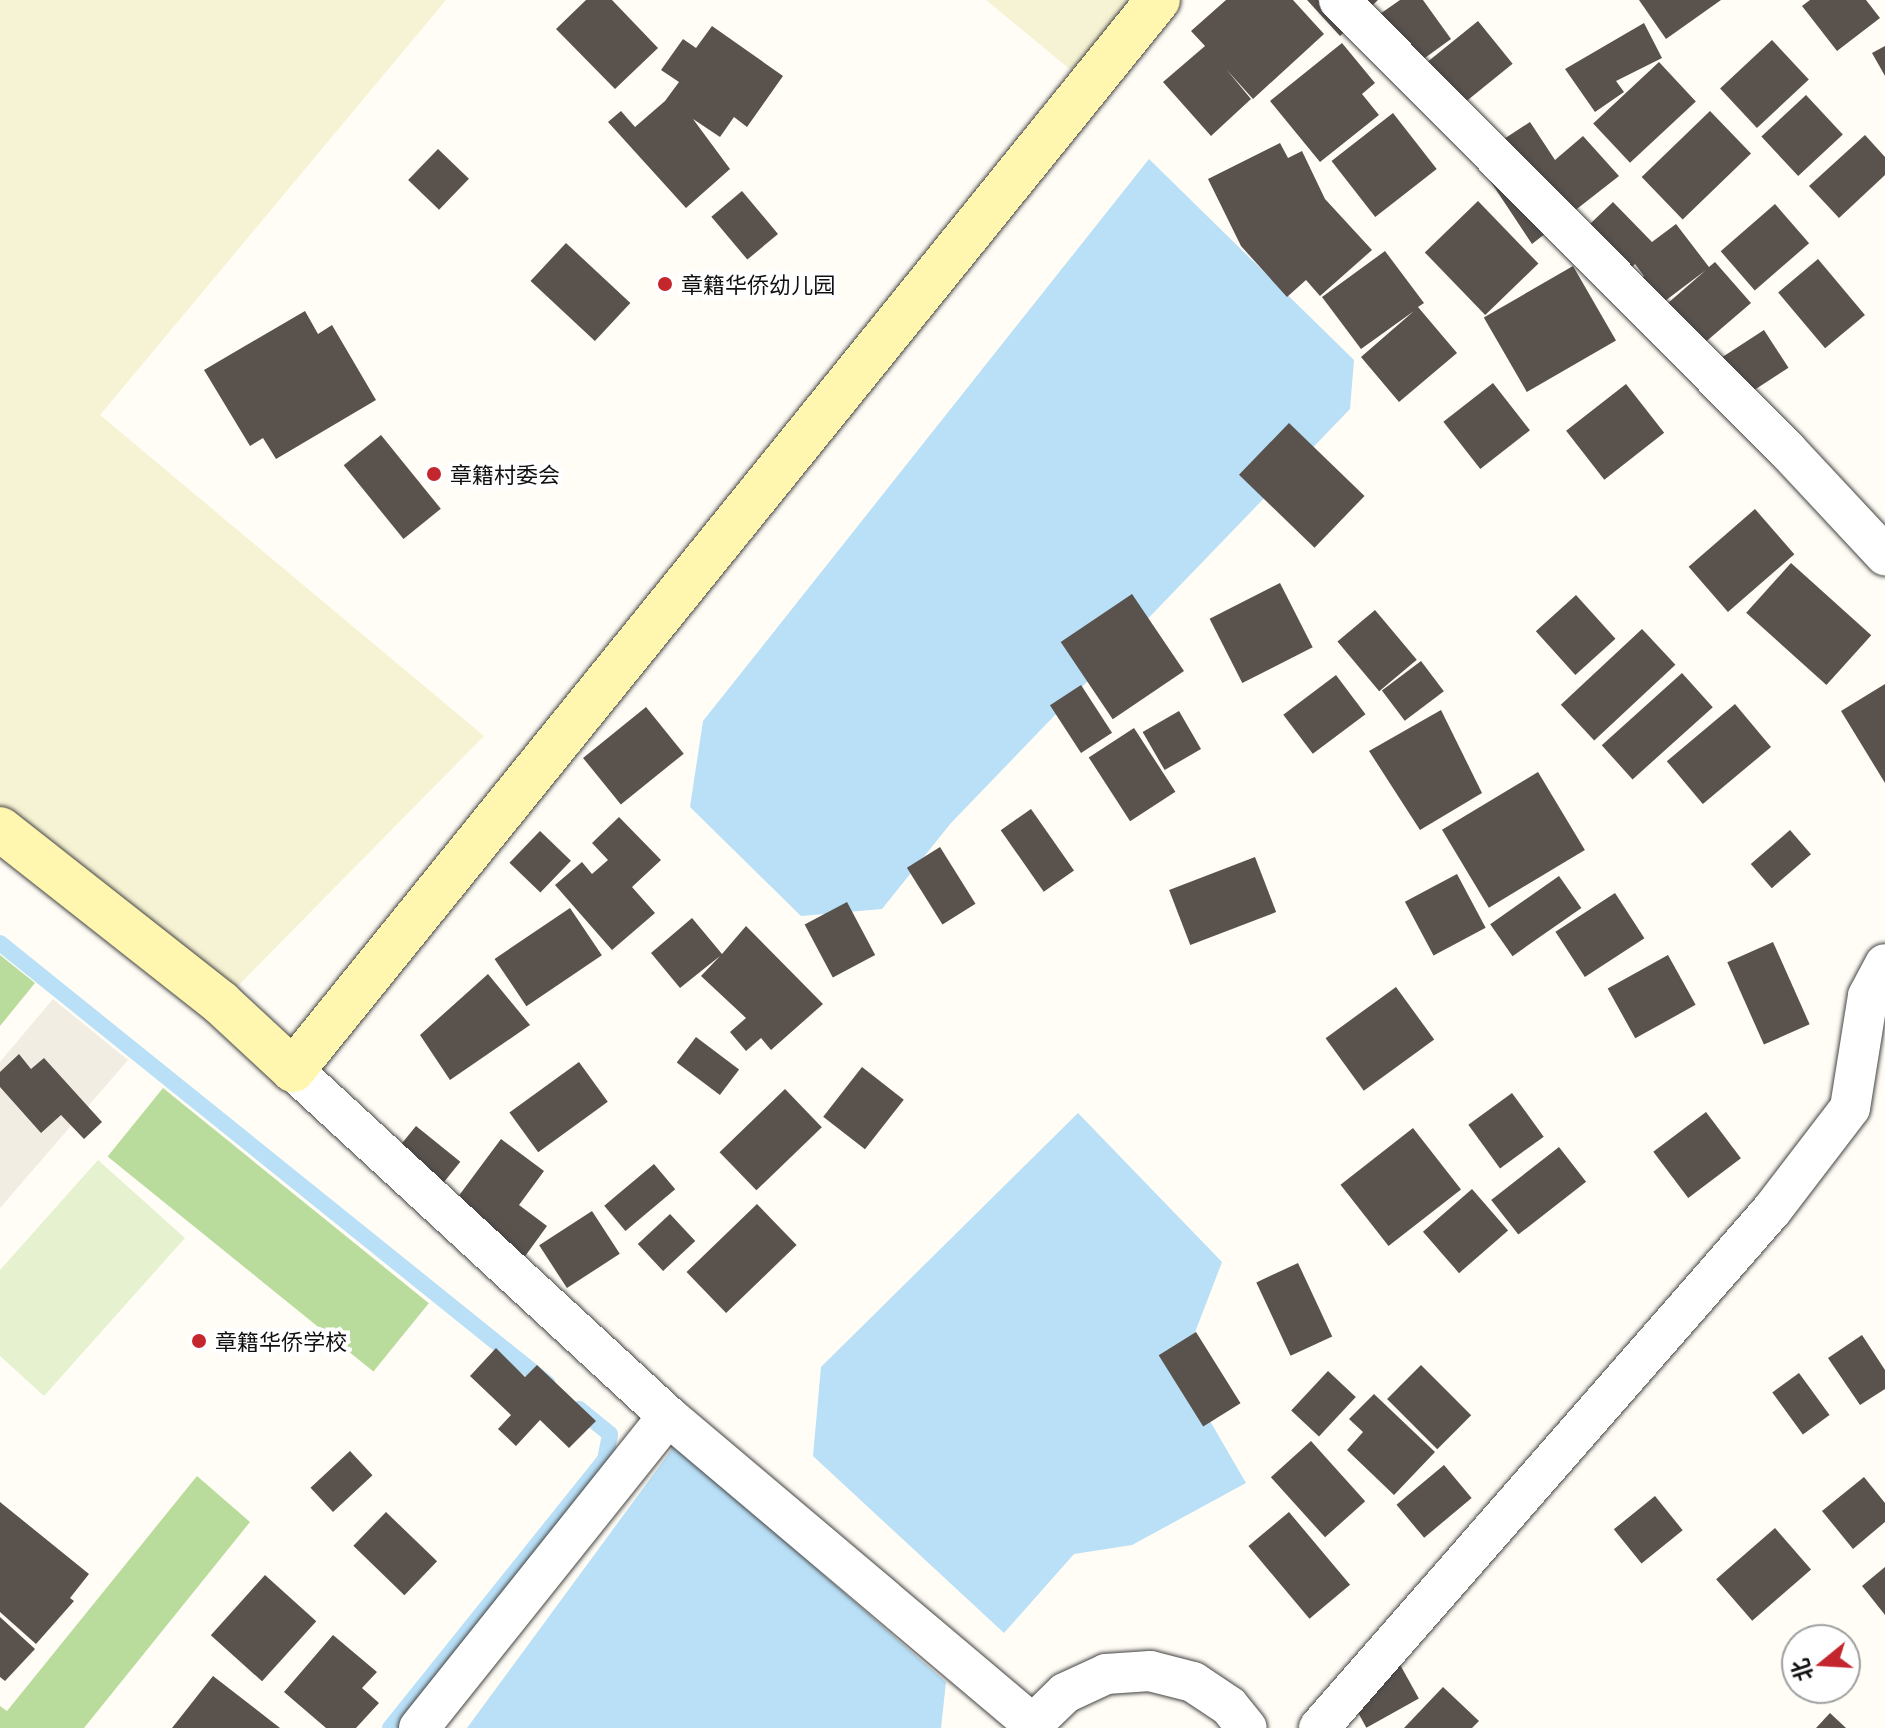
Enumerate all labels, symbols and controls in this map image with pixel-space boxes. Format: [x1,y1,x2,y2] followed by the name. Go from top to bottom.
[681,271,835,297] place label: 章籍华侨幼儿园
[656,275,674,293] marker: 章籍华侨幼儿园
[450,461,560,487] place label: 章籍村委会
[425,465,443,483] marker: 章籍村委会
[215,1328,347,1354] place label: 章籍华侨学校
[190,1332,208,1350] marker: 章籍华侨学校
[1781,1624,1861,1704] north arrow
[1781,1655,1819,1686] text: 北

